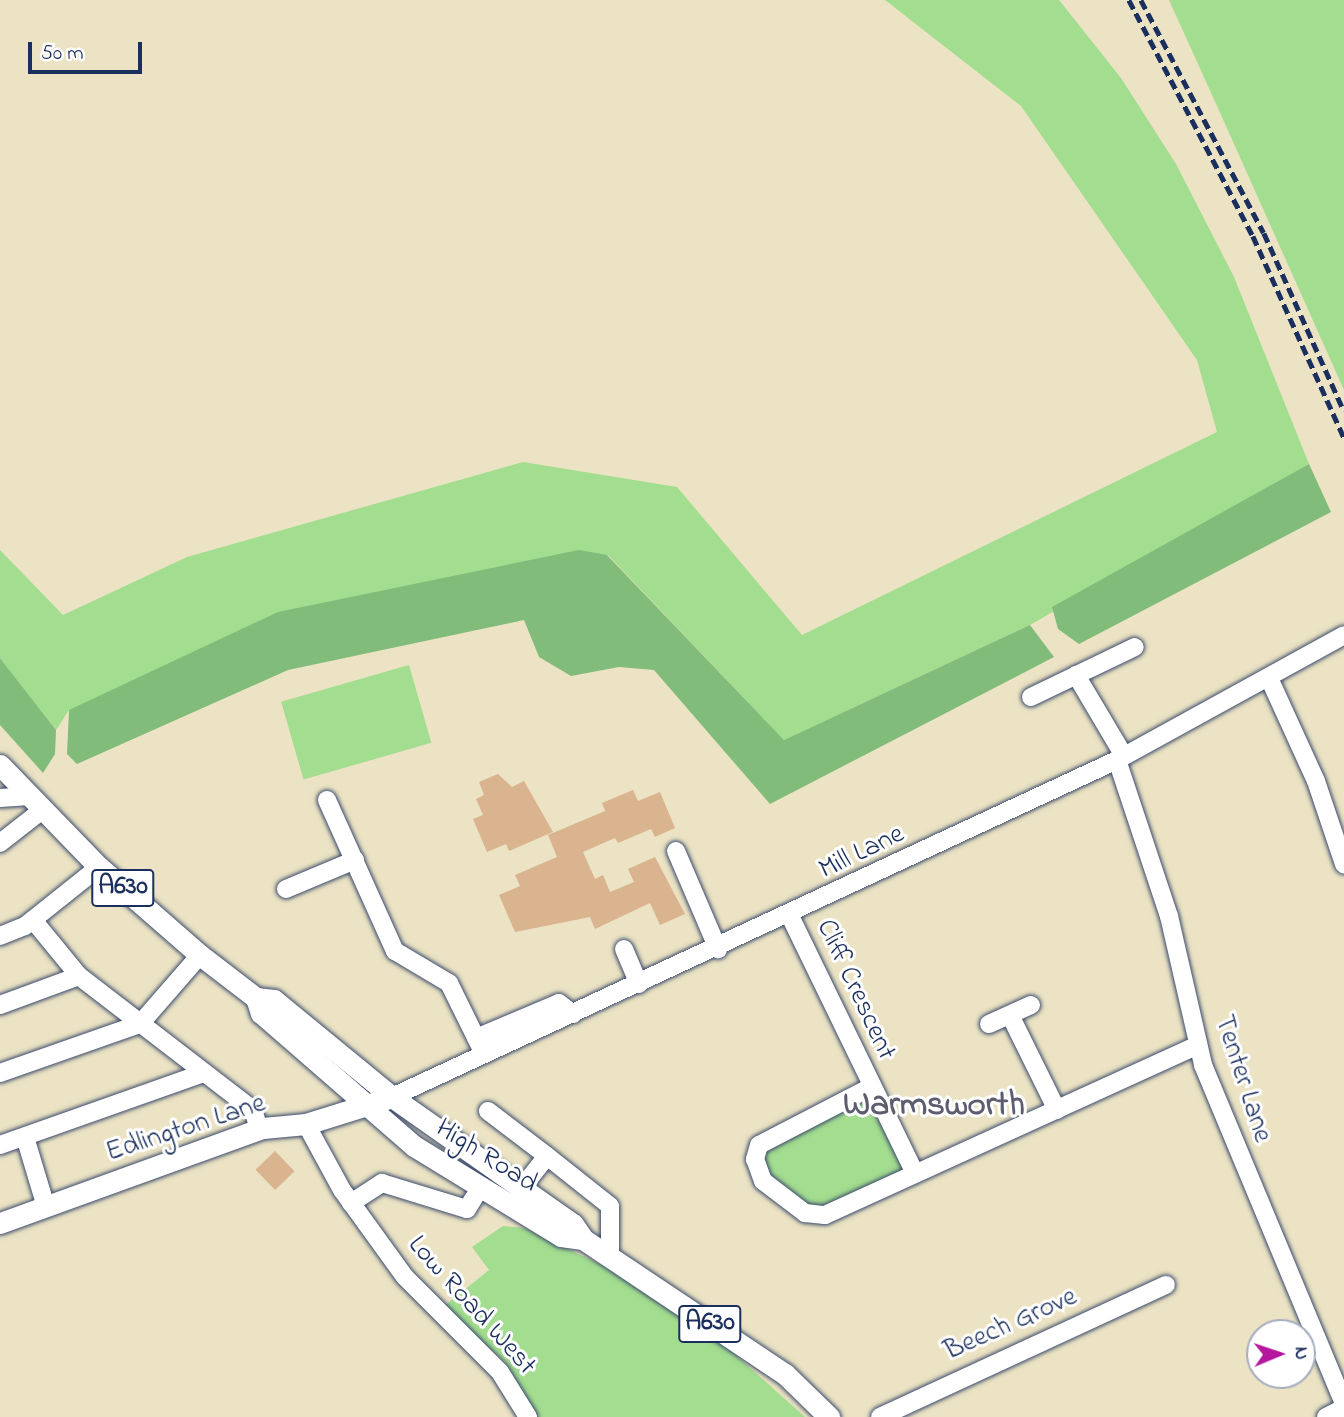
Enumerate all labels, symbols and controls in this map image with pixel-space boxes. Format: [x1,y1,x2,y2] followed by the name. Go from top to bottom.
[32,28,145,72] scale bar
[41,39,84,69] text: 50 m
[814,818,910,888] street label: Mill Lane
[90,866,156,911] road number: A630
[808,914,902,1066] street label: Cliff Crescent
[1206,1011,1278,1147] street label: Tenter Lane
[843,1085,1025,1127] district label: Warmsworth
[102,1087,270,1171] street label: Edlington Lane
[429,1113,543,1201] street label: High Road
[400,1229,542,1383] street label: Low Road West
[939,1281,1083,1369] street label: Beech Grove
[677,1302,743,1346] road number: A630
[1246,1319,1316,1389] north arrow
[1287,1346,1314,1360] text: N

